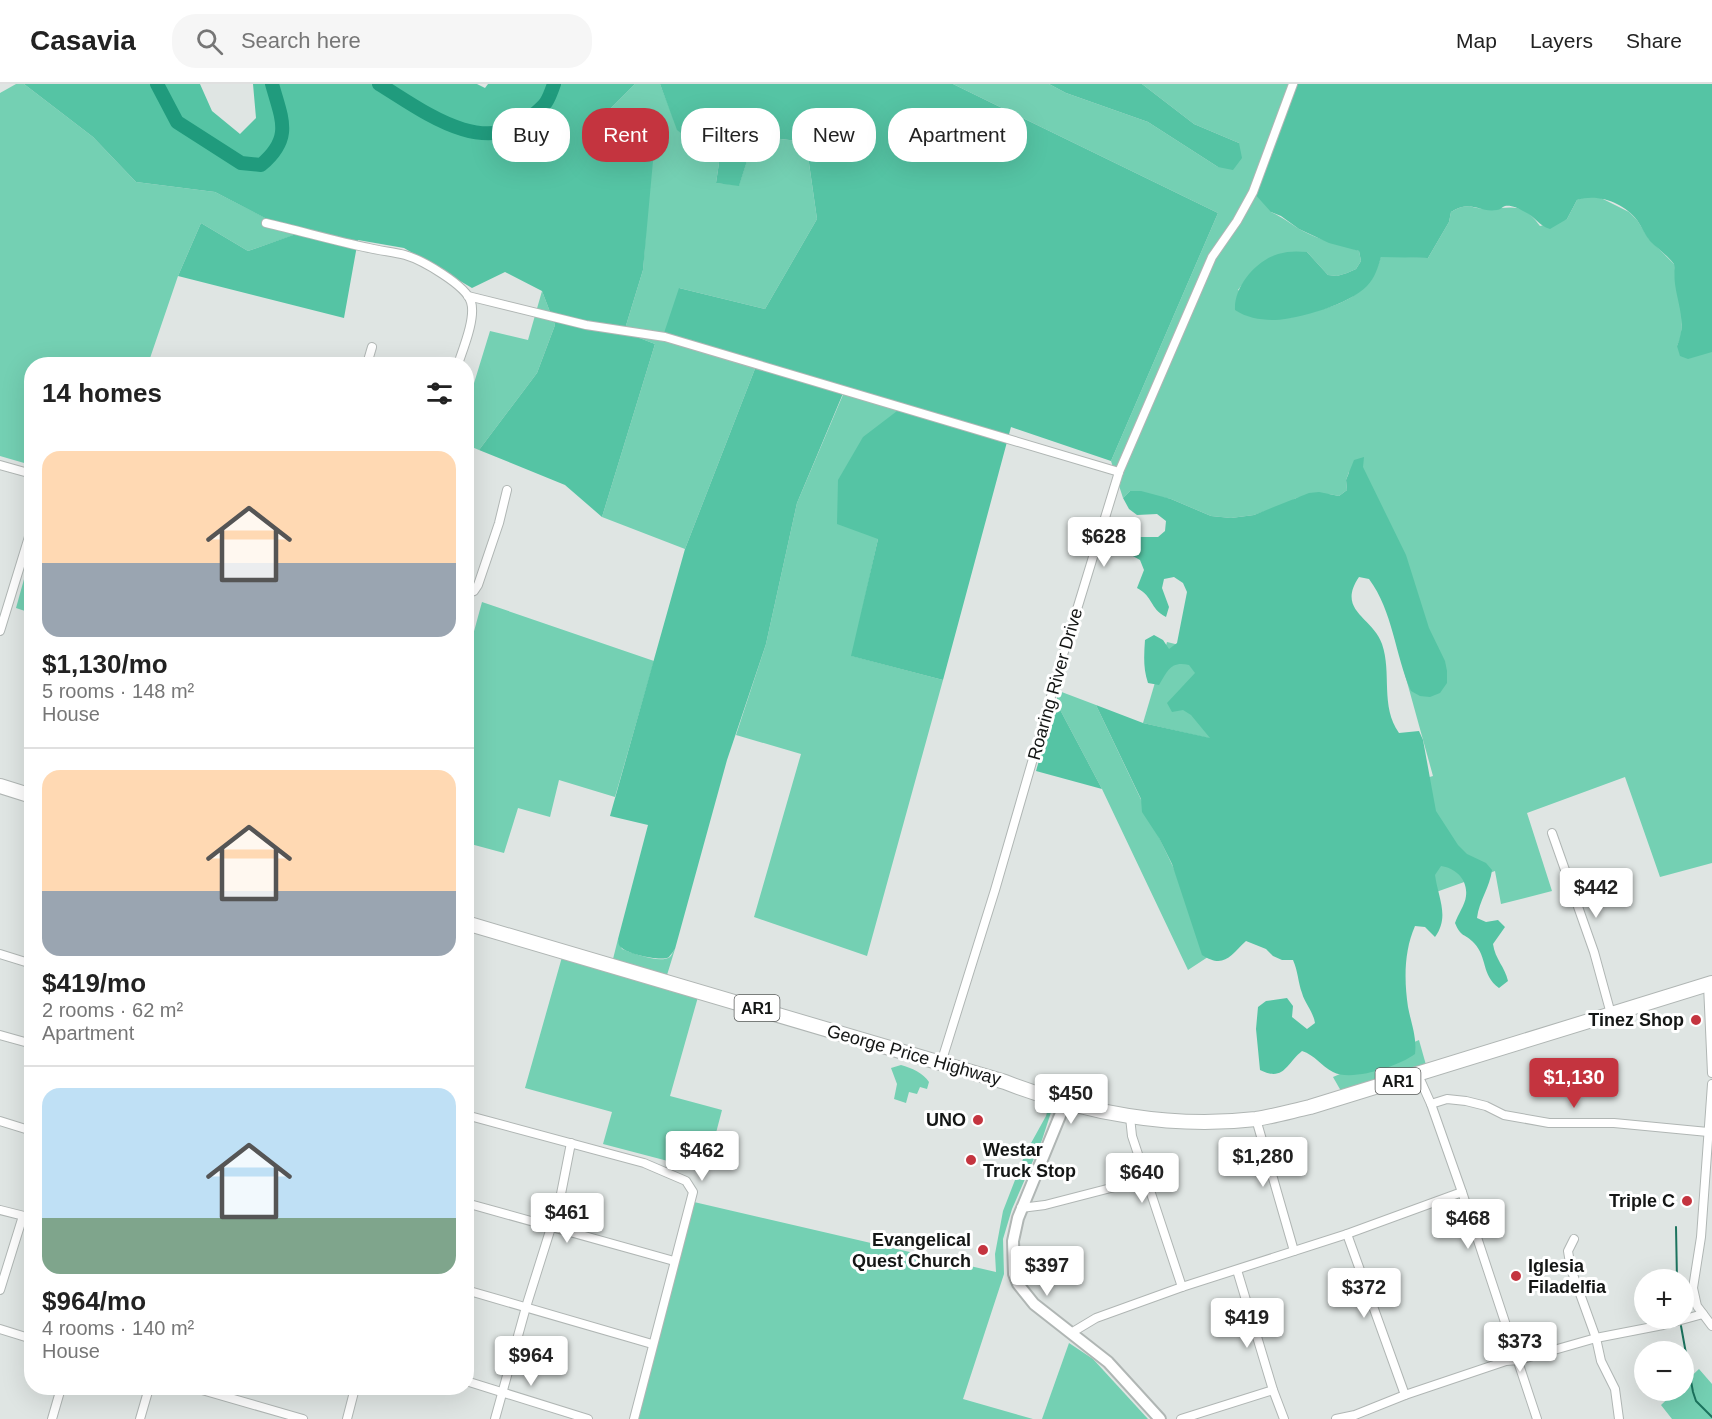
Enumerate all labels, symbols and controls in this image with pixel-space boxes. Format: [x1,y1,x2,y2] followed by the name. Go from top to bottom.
[172,14,592,68] search box
[30,25,136,56] text: Casavia
[193,25,226,58] icon: search
[241,28,361,53] text: Search here
[1456,29,1497,52] text: Map
[1530,29,1593,52] text: Layers
[1626,29,1682,52] text: Share
[492,108,570,162] chip: Buy
[582,108,669,162] chip: Rent
[681,108,780,162] chip: Filters
[792,108,876,162] chip: New
[888,108,1027,162] chip: Apartment
[423,377,456,410] icon: filters
[42,378,162,408] text: 14 homes
[195,490,303,598] icon: home
[1068,517,1140,568] pin: $628
[1082,525,1126,547] text: $628
[1024,606,1086,762] street label: Roaring River Drive
[42,649,168,679] text: $1,130/mo
[42,680,194,702] text: 5 rooms · 148 m²
[42,703,100,725] text: House
[195,809,303,917] icon: home
[1560,868,1632,919] pin: $442
[1574,876,1618,898] text: $442
[42,968,146,998] text: $419/mo
[734,995,780,1021] road number: AR1
[42,999,183,1021] text: 2 rooms · 62 m²
[1588,1010,1684,1030] place label: Tinez Shop
[1689,1013,1703,1027] marker: Tinez Shop
[825,1021,1003,1089] street label: George Price Highway
[42,1022,134,1044] text: Apartment
[1525,1058,1623,1109] pin: $1,130
[1543,1066,1605,1088] text: $1,130
[1376,1068,1420,1094] road number: AR1
[1035,1074,1107,1125] pin: $450
[1049,1082,1093,1104] text: $450
[926,1110,966,1130] place label: UNO
[971,1113,985,1127] marker: UNO
[195,1127,303,1235] icon: home
[666,1131,738,1182] pin: $462
[1214,1137,1312,1188] pin: $1,280
[680,1139,724,1161] text: $462
[983,1140,1076,1181] place label: Westar Truck Stop
[1232,1145,1294,1167] text: $1,280
[964,1153,978,1167] marker: Westar Truck Stop
[1106,1153,1178,1204] pin: $640
[1120,1161,1164,1183] text: $640
[1609,1191,1675,1211] place label: Triple C
[531,1193,603,1244] pin: $461
[1680,1194,1694,1208] marker: Triple C
[1432,1199,1504,1250] pin: $468
[545,1201,589,1223] text: $461
[1446,1207,1490,1229] text: $468
[852,1230,971,1271] place label: Evangelical Quest Church
[976,1243,990,1257] marker: Evangelical Quest Church
[1011,1246,1083,1297] pin: $397
[1025,1254,1069,1276] text: $397
[1528,1256,1607,1297] place label: Iglesia Filadelfia
[1328,1268,1400,1319] pin: $372
[1509,1269,1523,1283] marker: Iglesia Filadelfia
[1634,1269,1694,1401] map controls
[1634,1269,1694,1329] button: +
[1342,1276,1386,1298] text: $372
[42,1286,146,1316] text: $964/mo
[1211,1298,1283,1349] pin: $419
[1225,1306,1269,1328] text: $419
[42,1317,194,1339] text: 4 rooms · 140 m²
[1484,1322,1556,1373] pin: $373
[1498,1330,1542,1352] text: $373
[495,1336,567,1387] pin: $964
[42,1340,100,1362] text: House
[1634,1341,1694,1401] button: −
[509,1344,553,1366] text: $964

